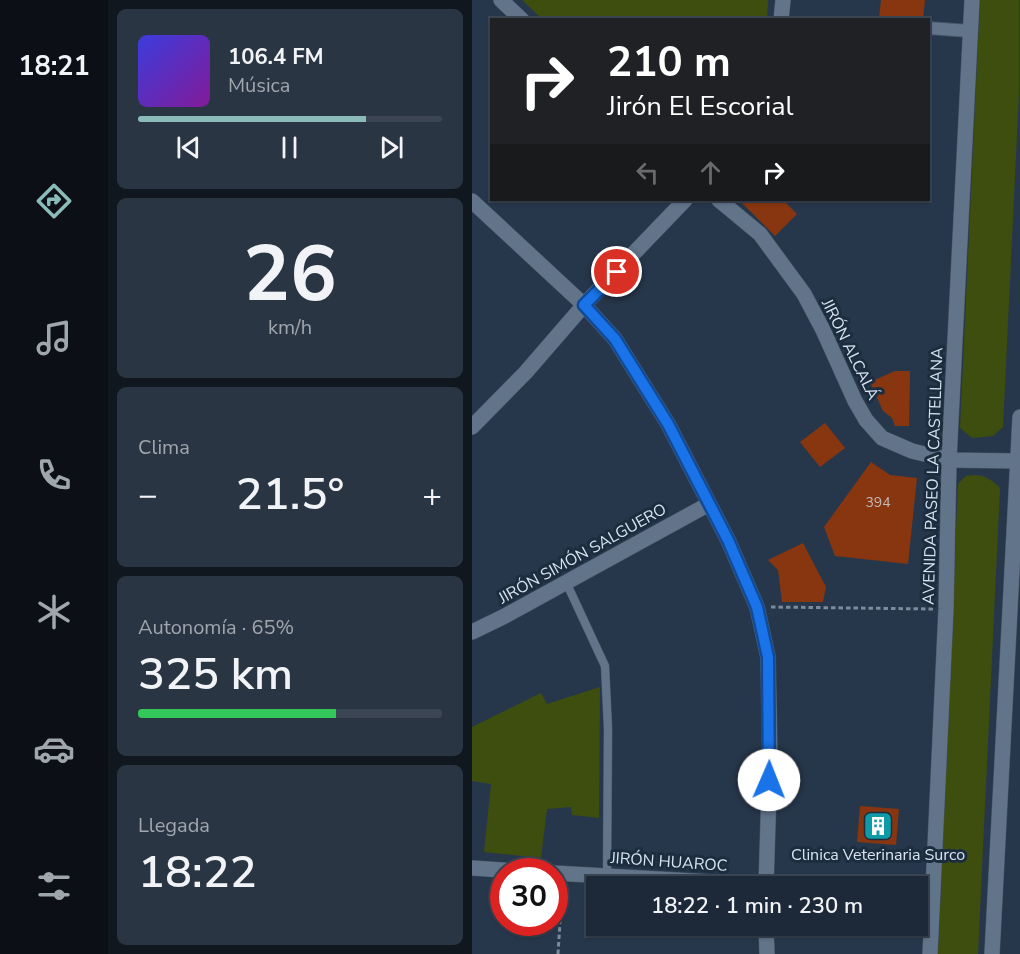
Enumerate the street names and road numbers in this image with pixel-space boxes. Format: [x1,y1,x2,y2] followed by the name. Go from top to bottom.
[816,294,884,404] street label: JIRÓN ALCALÁ
[918,347,948,605] street label: AVENIDA PASEO LA CASTELLANA
[494,498,670,610] street label: JIRÓN SIMÓN SALGUERO
[609,847,728,877] street label: JIRÓN HUAROC

